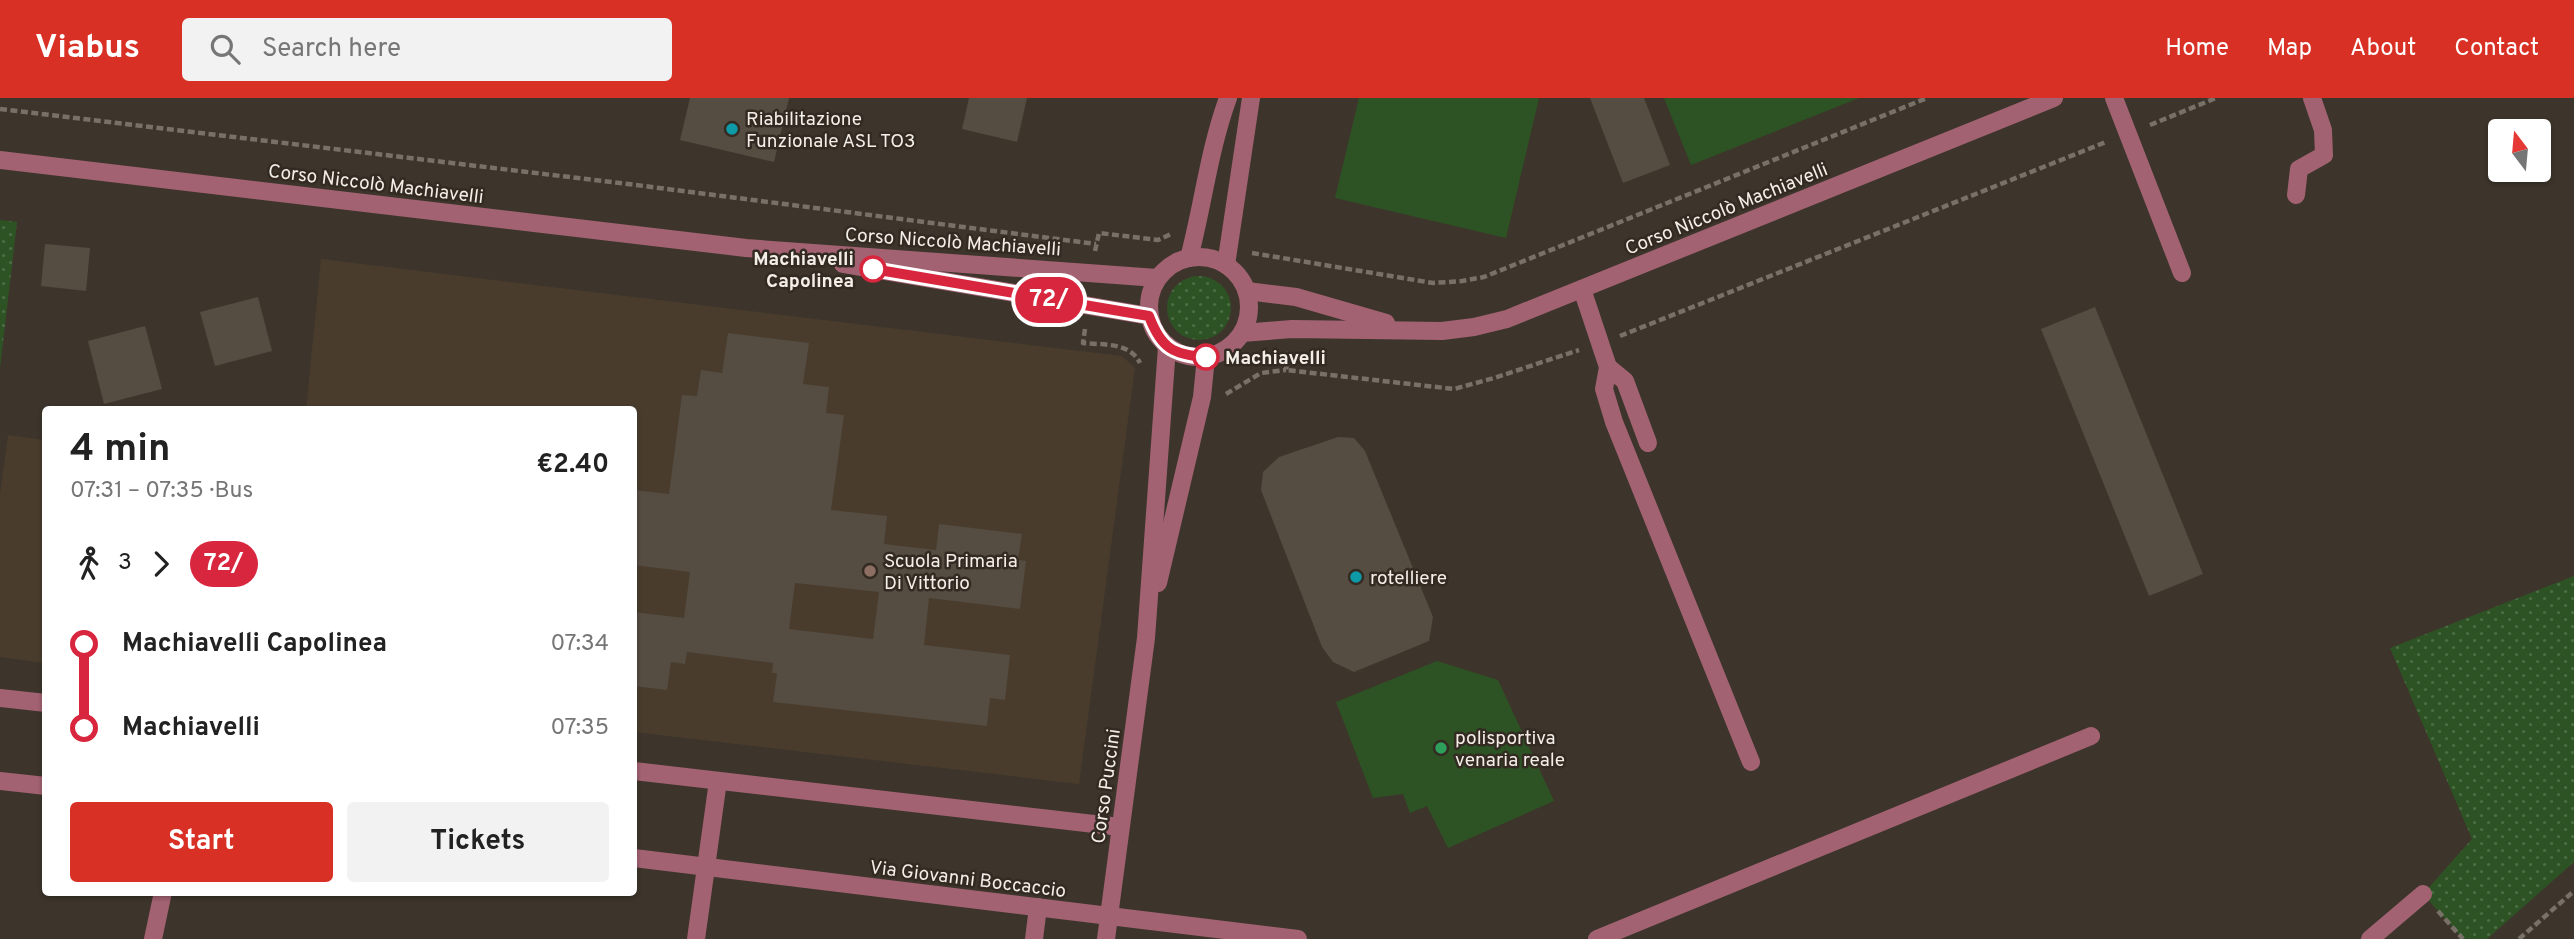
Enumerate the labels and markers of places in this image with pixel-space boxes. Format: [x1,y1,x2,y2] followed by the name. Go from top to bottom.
[746,108,916,154] place label: Riabilitazione Funzionale ASL TO3
[724,121,740,137] marker: Riabilitazione Funzionale ASL TO3
[753,248,854,294] place label: Machiavelli Capolinea
[860,256,886,282] marker: Machiavelli Capolinea
[1193,344,1219,370] marker: Machiavelli
[1225,347,1326,371] place label: Machiavelli
[884,550,1018,596] place label: Scuola Primaria Di Vittorio
[862,563,878,579] marker: Scuola Primaria Di Vittorio
[1370,567,1447,591] place label: rotelliere
[1348,569,1364,585] marker: rotelliere
[1455,727,1565,773] place label: polisportiva venaria reale
[1433,740,1449,756] marker: polisportiva venaria reale

